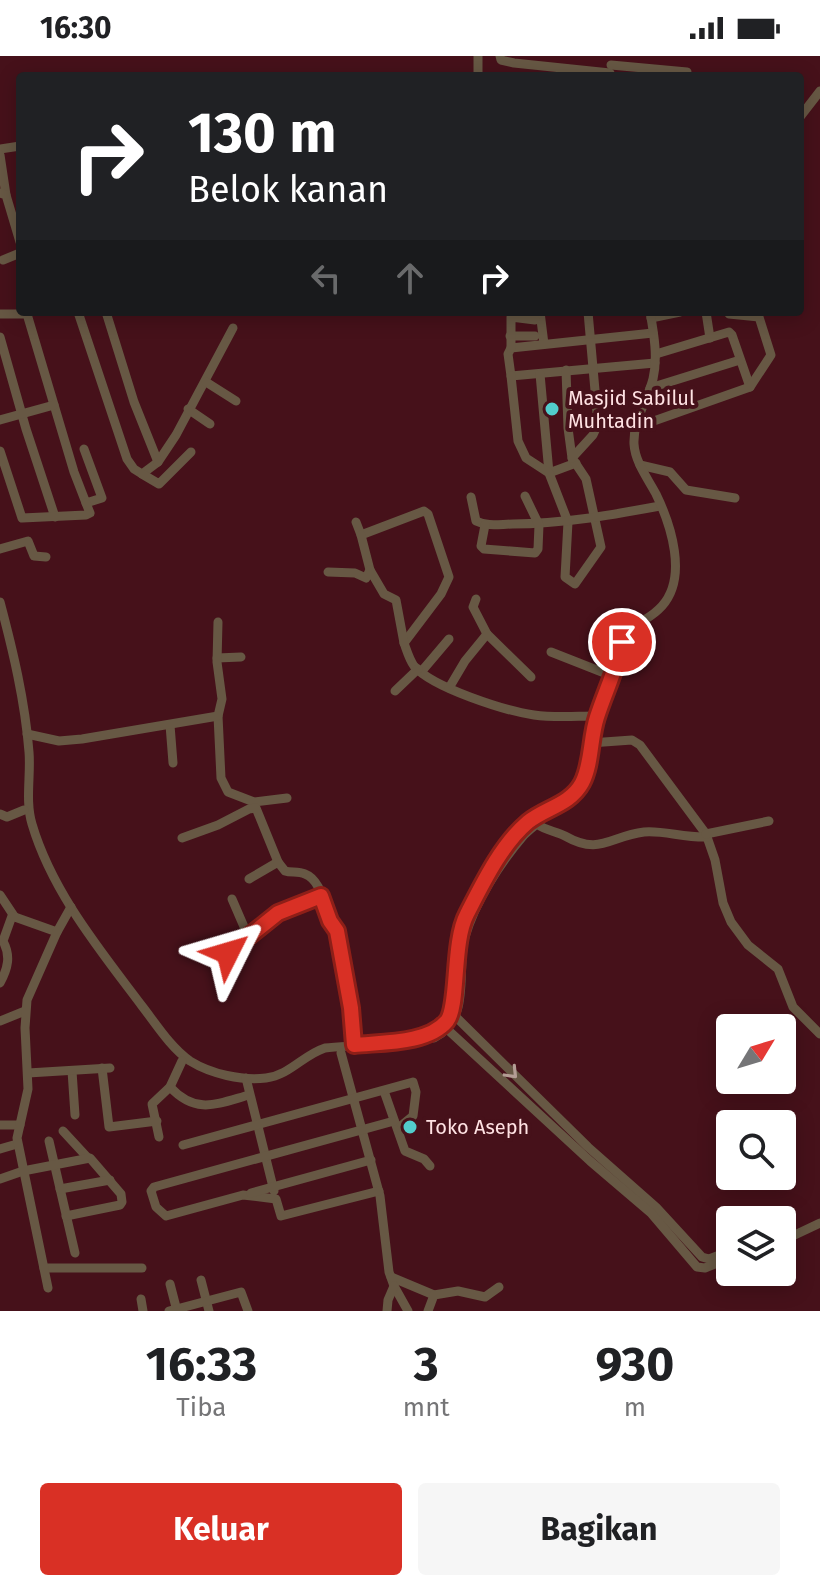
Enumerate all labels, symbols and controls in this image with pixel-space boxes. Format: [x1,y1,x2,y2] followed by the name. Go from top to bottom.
[40,10,112,46] text: 16:30
[188,100,336,167] text: 130 m
[56,104,160,208] icon: right
[188,168,388,212] text: Belok kanan
[304,256,348,300] icon: left
[388,256,432,300] icon: ahead
[472,256,516,300] icon: right
[568,386,695,433] place label: Masjid Sabilul Muhtadin
[543,400,561,418] marker: Masjid Sabilul Muhtadin
[588,608,656,676] pin
[600,620,644,664] icon: arrive
[186,911,270,995] position arrow
[716,1014,796,1094] north arrow
[716,1014,796,1286] map controls
[503,1064,518,1078] one-way arrow
[716,1110,796,1190] button: search
[426,1115,529,1139] place label: Toko Aseph
[401,1118,419,1136] marker: Toko Aseph
[716,1206,796,1286] button: layers
[146,1335,257,1393] text: 16:33
[414,1335,439,1393] text: 3
[595,1335,674,1393] text: 930
[176,1392,226,1423] text: Tiba
[403,1392,450,1423] text: mnt
[624,1392,646,1423] text: m
[40,1483,402,1575] button: Keluar
[418,1483,780,1575] button: Bagikan

